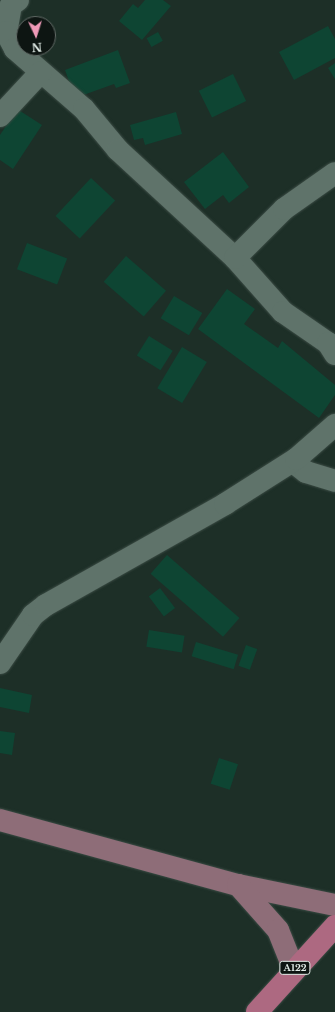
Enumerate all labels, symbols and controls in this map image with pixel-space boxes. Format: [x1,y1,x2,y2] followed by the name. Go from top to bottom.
[16,16,56,56] north arrow
[31,40,42,54] text: N
[279,961,311,975] road number: A122

